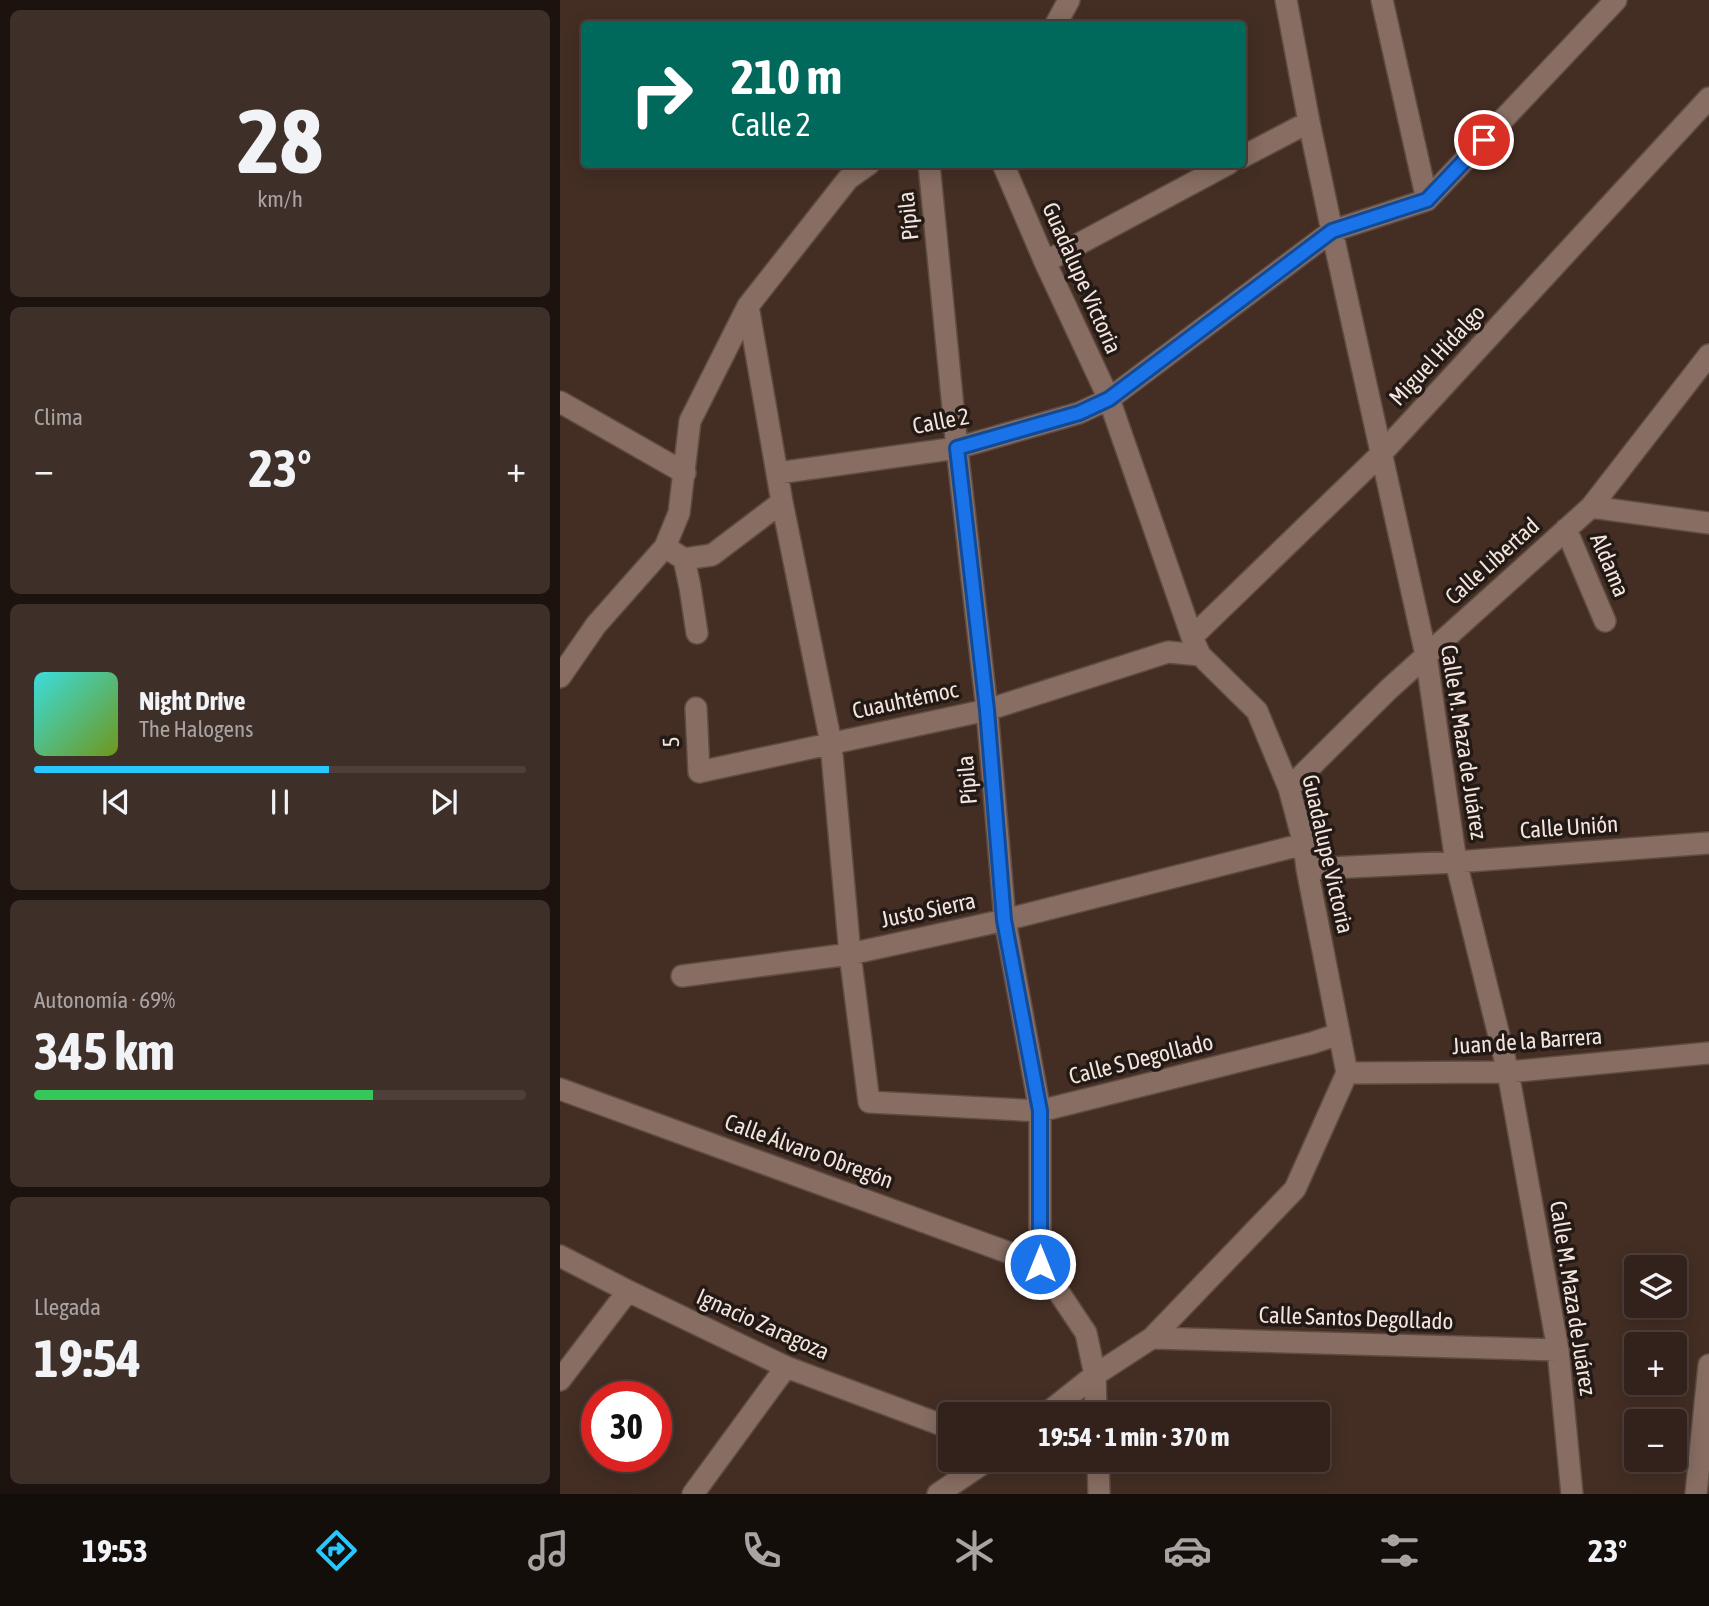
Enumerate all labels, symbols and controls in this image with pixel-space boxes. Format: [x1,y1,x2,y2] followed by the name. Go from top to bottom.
[731,48,842,104] text: 210 m
[616,49,707,140] icon: right
[237,88,323,192] text: 28
[731,106,811,143] text: Calle 2
[1454,110,1514,170] pin
[1465,121,1503,159] icon: arrive
[257,186,303,212] text: km/h
[893,190,923,242] street label: Pípila
[1037,199,1127,357] street label: Guadalupe Victoria
[1384,299,1490,411] street label: Miguel Hidalgo
[910,403,972,439] street label: Calle 2
[34,404,83,430] text: Clima
[248,438,312,498] text: 23°
[34,447,54,490] text: −
[506,447,526,490] text: +
[1440,512,1544,610] street label: Calle Libertad
[1585,530,1635,600] street label: Aldama
[1436,643,1492,841] street label: Calle M. Maza de Juárez
[850,676,961,724] street label: Cuauhtémoc
[139,686,246,716] text: Night Drive
[139,716,253,742] text: The Halogens
[658,736,684,748] street label: 5
[952,754,982,806] street label: Pípila
[1297,772,1359,936] street label: Guadalupe Victoria
[97,783,135,821] icon: previous
[261,783,299,821] icon: pause
[425,783,463,821] icon: next
[1519,811,1619,843] street label: Calle Unión
[878,887,978,933] street label: Justo Sierra
[34,987,175,1013] text: Autonomía · 69%
[34,1021,175,1081] text: 345 km
[1451,1023,1603,1059] street label: Juan de la Barrera
[1066,1029,1216,1089] street label: Calle S Degollado
[721,1108,897,1194] street label: Calle Álvaro Obregón
[1545,1199,1601,1397] street label: Calle M. Maza de Juárez
[1003,1227,1077,1301] position arrow
[1624,1255,1687,1472] map controls
[1624,1255,1687,1318] button: layers
[693,1283,833,1365] street label: Ignacio Zaragoza
[34,1294,101,1320] text: Llegada
[1258,1302,1454,1334] street label: Calle Santos Degollado
[34,1328,141,1388] text: 19:54
[1624,1332,1687,1395] button: +
[581,1381,672,1472] speed limit sign: 30
[1624,1409,1687,1472] button: −
[1039,1422,1229,1452] text: 19:54 · 1 min · 370 m
[312,1526,361,1575] icon: directions
[524,1526,573,1575] icon: music
[737,1526,786,1575] icon: phone
[950,1526,999,1575] icon: climate
[1163,1526,1212,1575] icon: car
[1375,1526,1424,1575] icon: filters
[82,1532,148,1569] text: 19:53
[1588,1532,1627,1569] text: 23°

